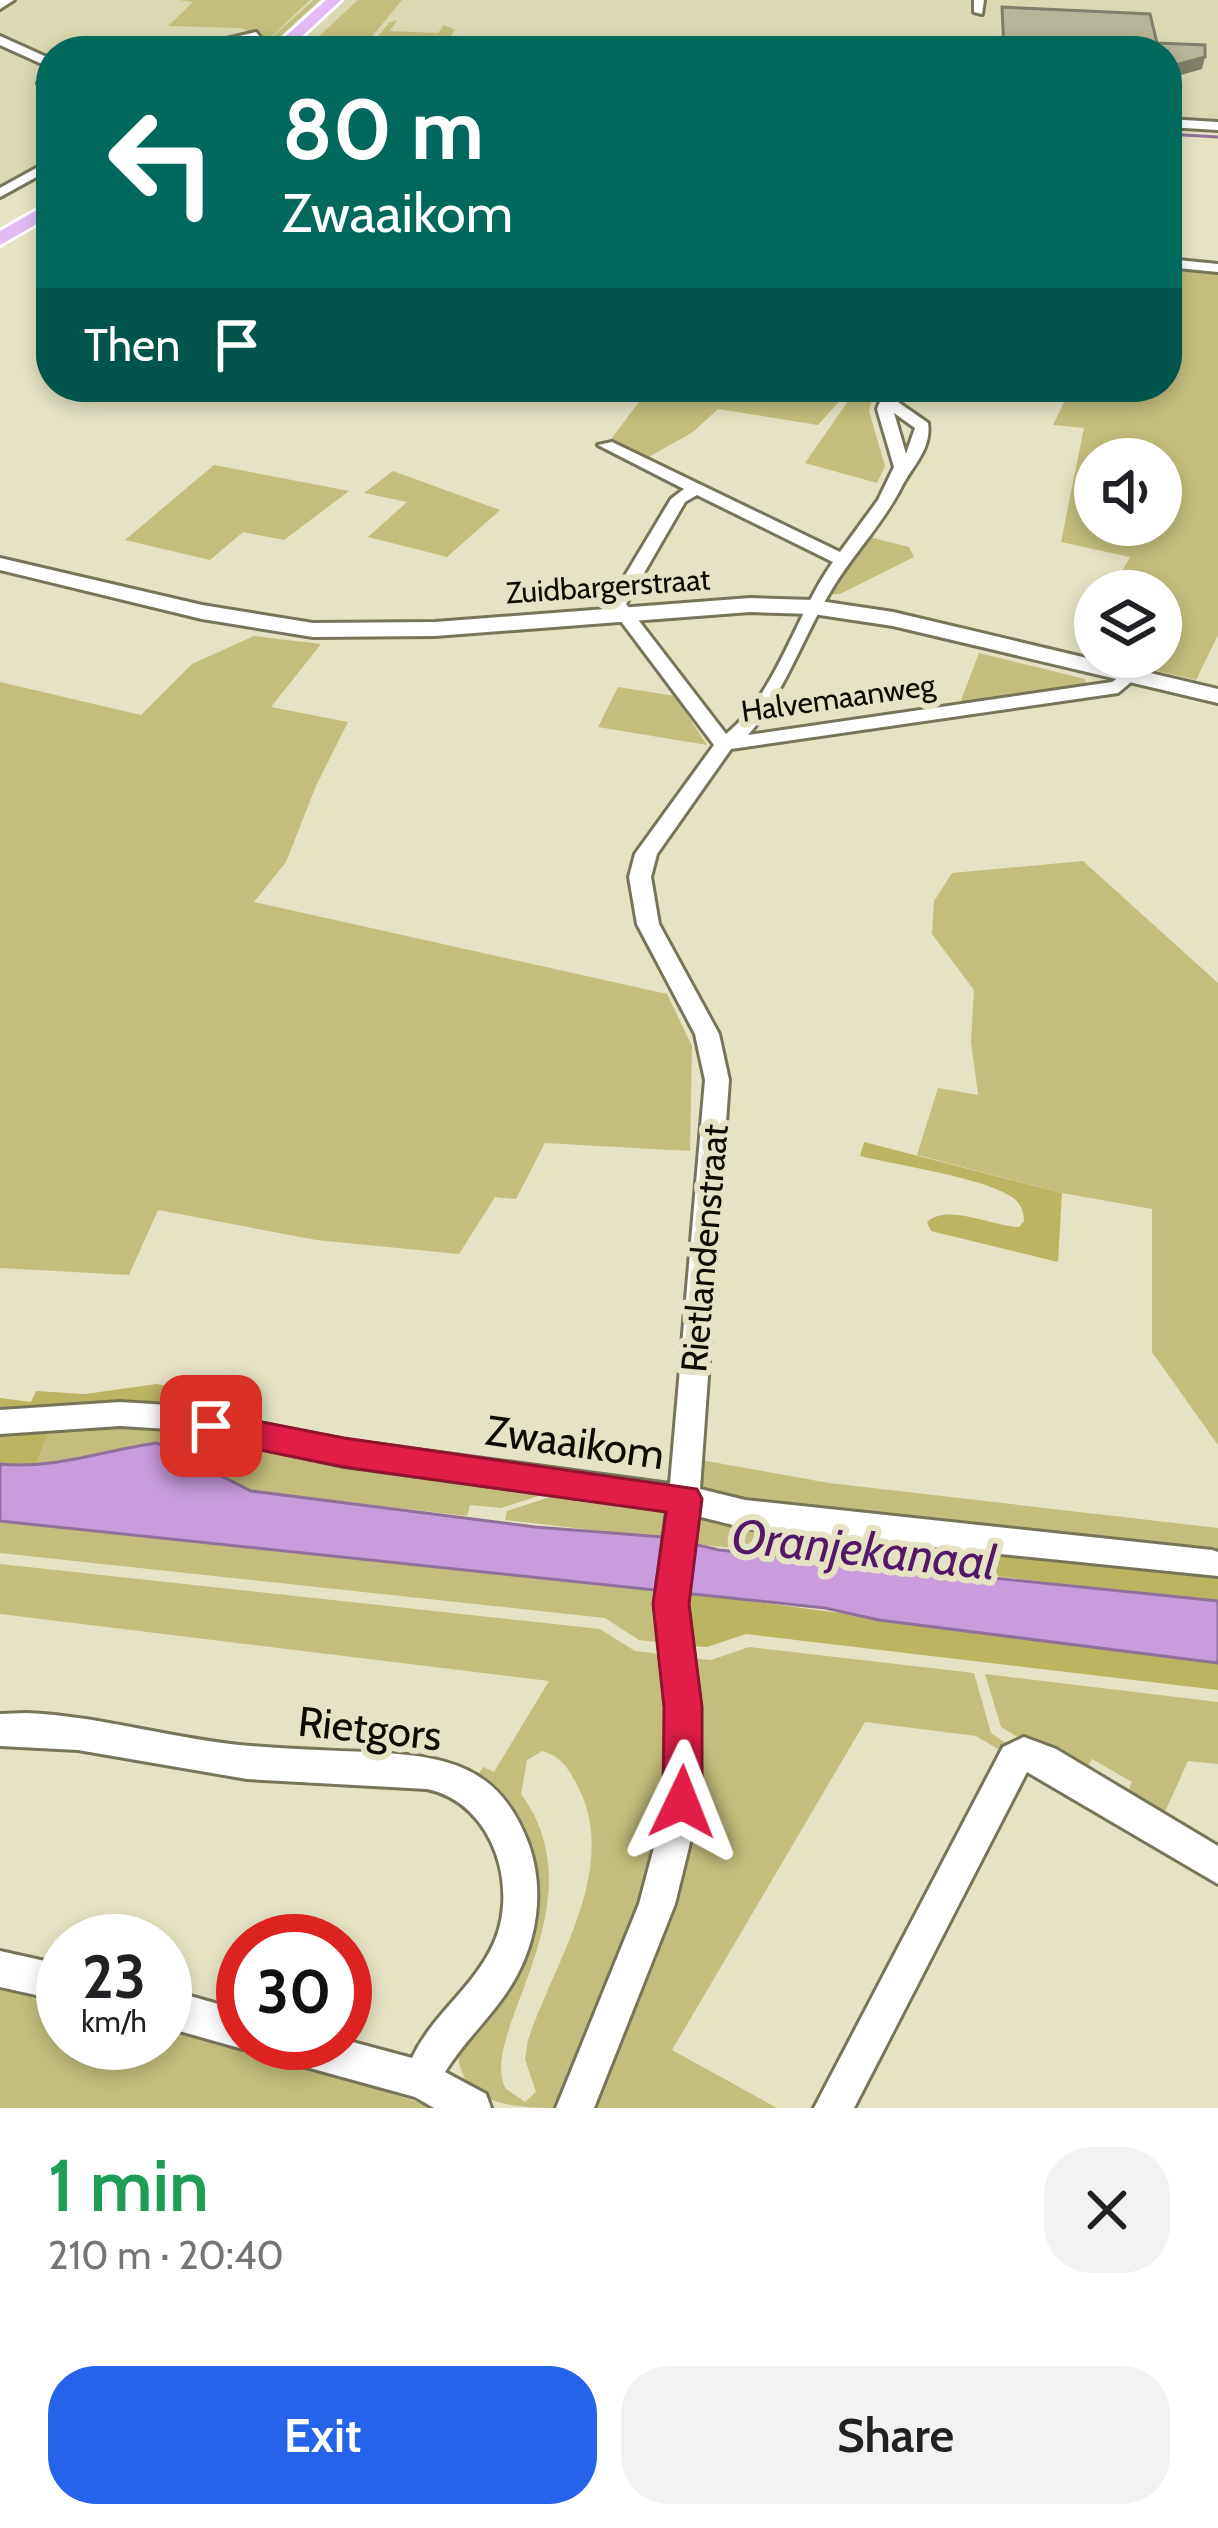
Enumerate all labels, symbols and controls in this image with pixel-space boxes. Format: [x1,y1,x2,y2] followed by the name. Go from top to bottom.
[282,78,484,180] text: 80 m
[84,84,240,240] icon: left
[282,180,513,246] text: Zwaaikom
[204,312,270,378] icon: arrive
[84,318,180,372] text: Then
[1074,438,1182,678] map controls
[1074,438,1182,546] button: sound
[505,560,711,612] street label: Zuidbargerstraat
[1074,570,1182,678] button: layers
[739,666,938,730] street label: Halvemaanweg
[671,1122,737,1374] street label: Rietlandenstraat
[160,1375,262,1477] pin
[178,1393,244,1459] icon: arrive
[482,1404,668,1480] street label: Zwaaikom
[729,1506,1000,1592] water label: Oranjekanaal
[296,1695,444,1761] street label: Rietgors
[619,1739,745,1865] position arrow
[216,1914,372,2070] speed limit sign: 30
[82,1940,146,2013] text: 23
[81,2003,147,2040] text: km/h
[48,2142,209,2229] text: 1 min
[1044,2147,1170,2273] button: close
[48,2231,284,2279] text: 210 m · 20:40
[48,2366,597,2504] button: Exit
[621,2366,1170,2504] button: Share

